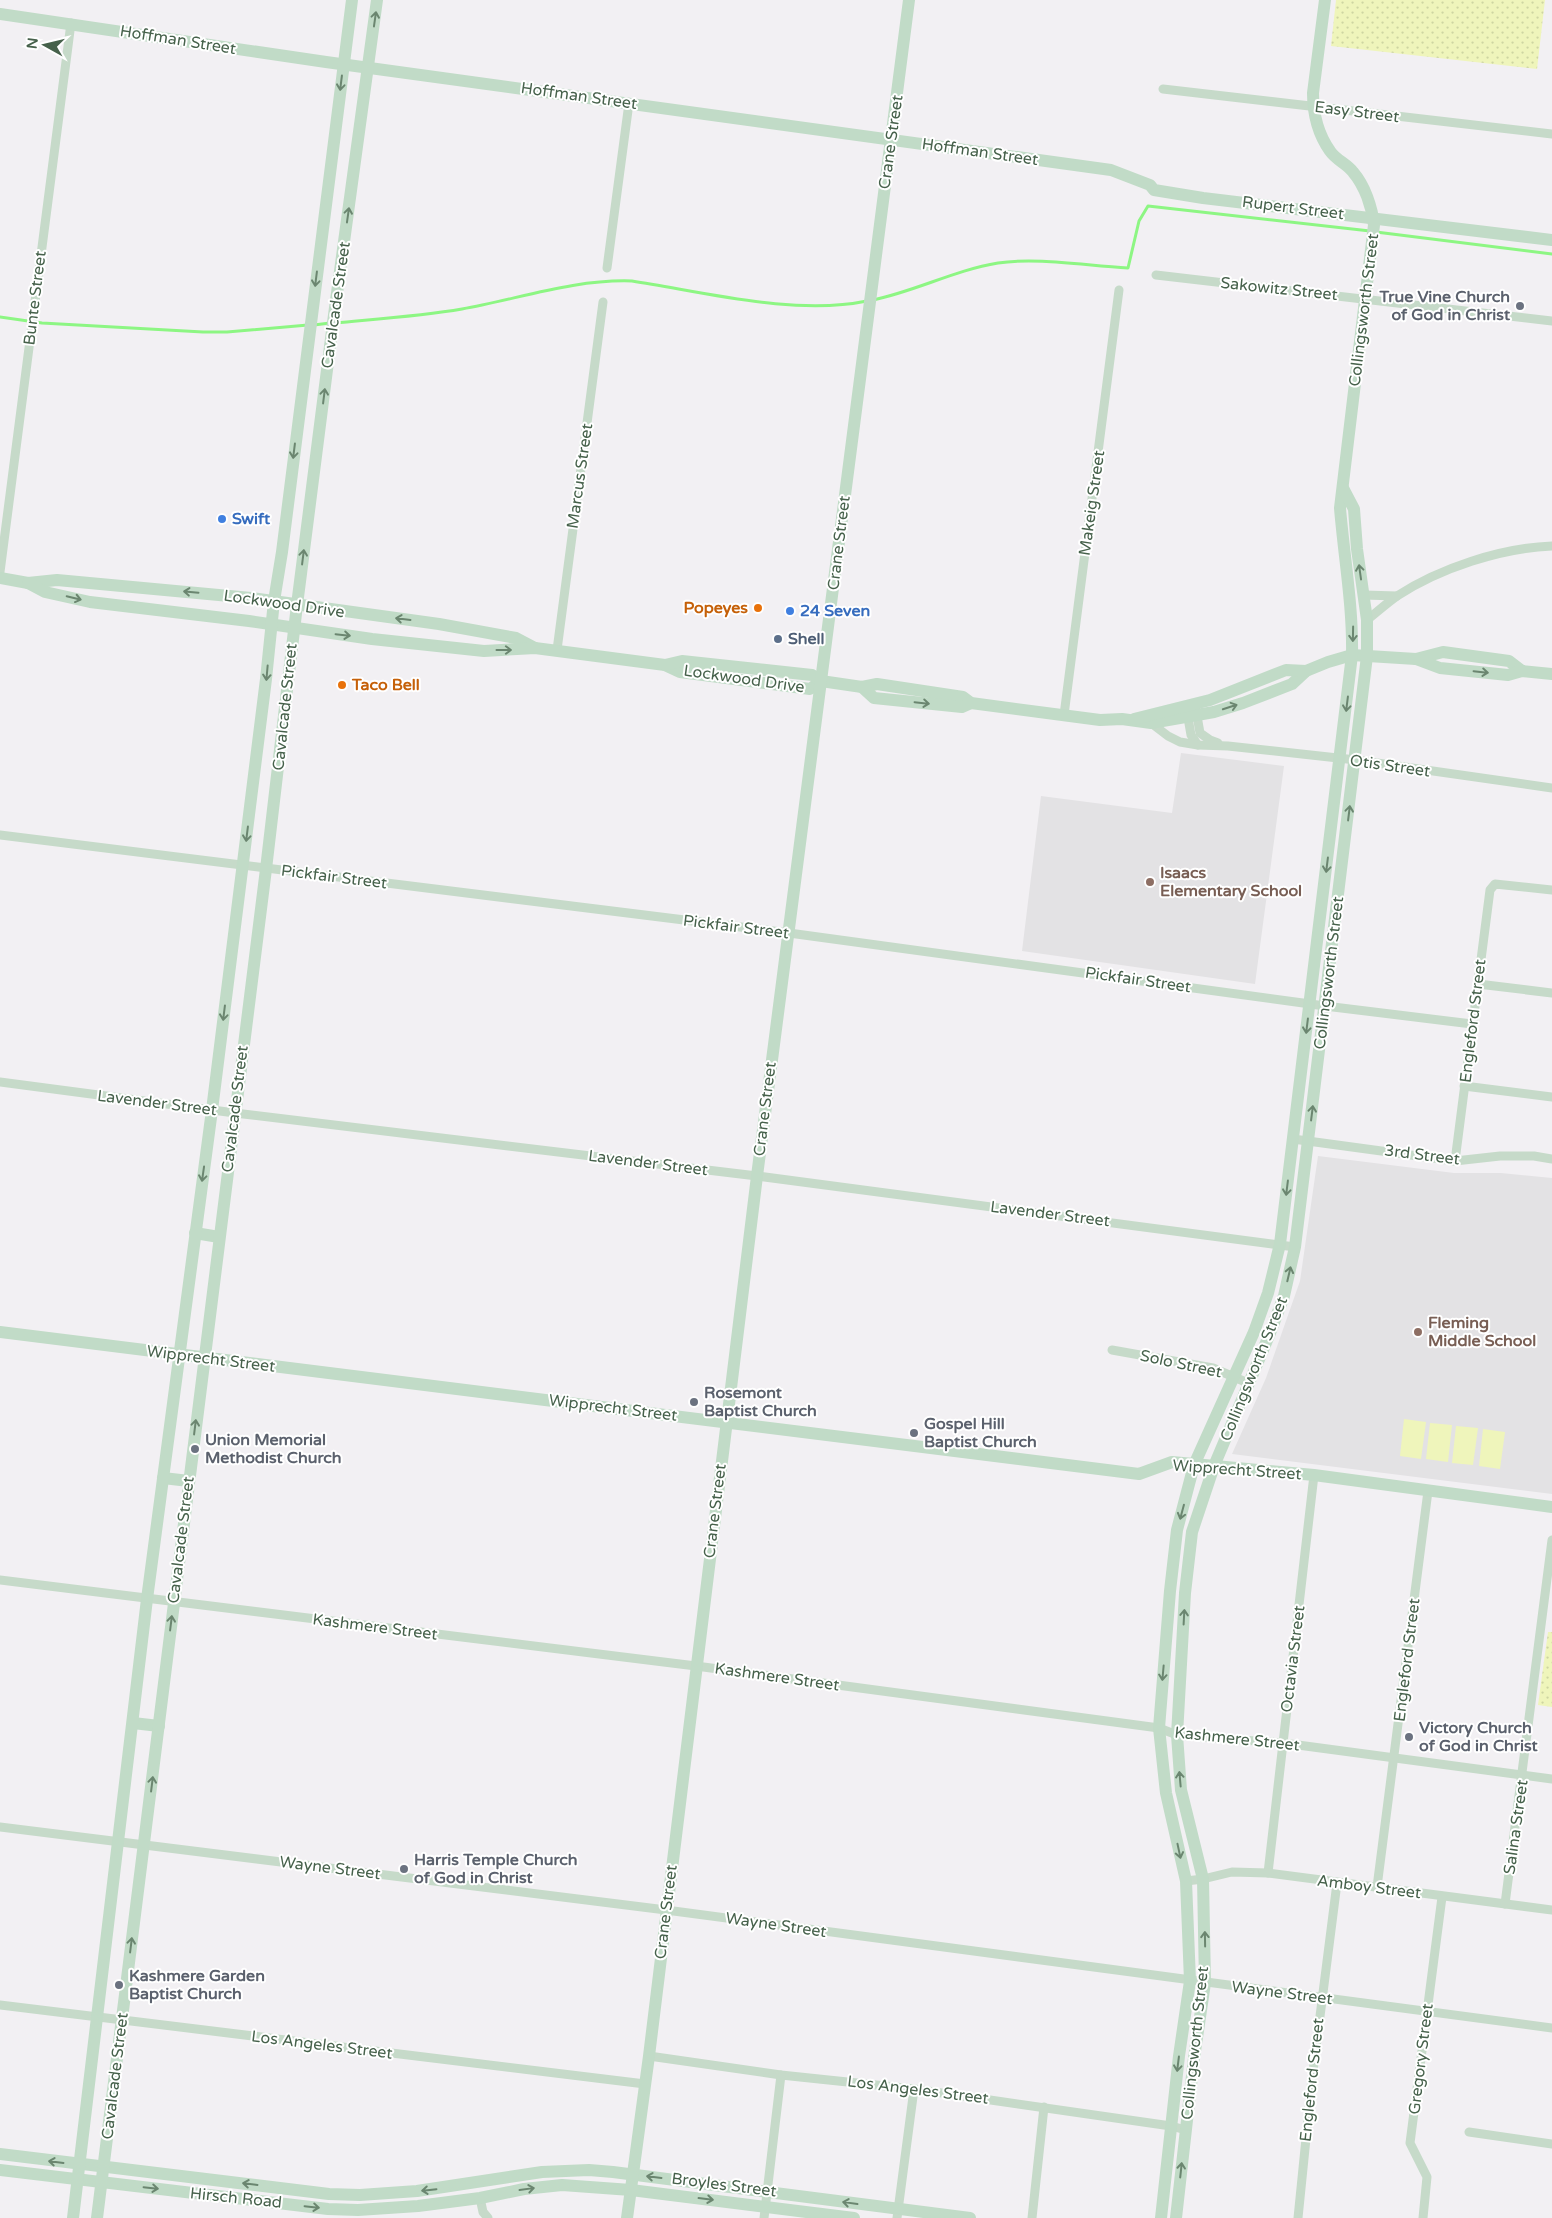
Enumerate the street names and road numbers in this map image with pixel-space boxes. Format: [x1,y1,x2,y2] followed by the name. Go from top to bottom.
[119,21,237,59] street label: Hoffman Street
[520,78,638,114] street label: Hoffman Street
[874,94,908,190] street label: Crane Street
[1314,97,1400,127] street label: Easy Street
[921,134,1039,170] street label: Hoffman Street
[1241,192,1345,224] street label: Rupert Street
[1345,232,1383,388] street label: Collingsworth Street
[317,240,355,370] street label: Cavalcade Street
[19,250,51,346] street label: Bunte Street
[1219,273,1339,305] street label: Sakowitz Street
[563,422,597,530] street label: Marcus Street
[1075,449,1109,557] street label: Makeig Street
[823,495,855,591] street label: Crane Street
[222,586,346,622] street label: Lockwood Drive
[268,642,302,772] street label: Cavalcade Street
[682,661,806,697] street label: Lockwood Drive
[1349,750,1431,782] street label: Otis Street
[280,861,388,893] street label: Pickfair Street
[1310,895,1348,1051] street label: Collingsworth Street
[682,911,790,943] street label: Pickfair Street
[1456,958,1490,1084] street label: Engleford Street
[1084,963,1192,997] street label: Pickfair Street
[217,1044,253,1174] street label: Cavalcade Street
[749,1061,781,1157] street label: Crane Street
[96,1086,218,1120] street label: Lavender Street
[1383,1140,1461,1170] street label: 3rd Street
[587,1146,709,1180] street label: Lavender Street
[989,1197,1111,1231] street label: Lavender Street
[1216,1294,1292,1444] street label: Collingsworth Street
[146,1341,276,1377] street label: Wipprecht Street
[1138,1346,1224,1382] street label: Solo Street
[548,1390,678,1426] street label: Wipprecht Street
[1172,1456,1302,1484] street label: Wipprecht Street
[699,1463,731,1559] street label: Crane Street
[163,1475,199,1605] street label: Cavalcade Street
[1390,1597,1424,1723] street label: Engleford Street
[1277,1604,1309,1714] street label: Octavia Street
[311,1609,439,1645] street label: Kashmere Street
[713,1658,841,1696] street label: Kashmere Street
[1173,1722,1301,1756] street label: Kashmere Street
[1499,1778,1533,1876] street label: Salina Street
[278,1852,382,1884] street label: Wayne Street
[650,1864,682,1960] street label: Crane Street
[1316,1871,1422,1903] street label: Amboy Street
[724,1908,828,1942] street label: Wayne Street
[1177,1965,1213,2121] street label: Collingsworth Street
[1230,1977,1334,2009] street label: Wayne Street
[1404,2002,1438,2116] street label: Gregory Street
[97,2011,133,2141] street label: Cavalcade Street
[1296,2017,1328,2143] street label: Engleford Street
[250,2026,394,2064] street label: Los Angeles Street
[846,2071,990,2109] street label: Los Angeles Street
[670,2169,778,2201] street label: Broyles Street
[189,2183,283,2213] street label: Hirsch Road

